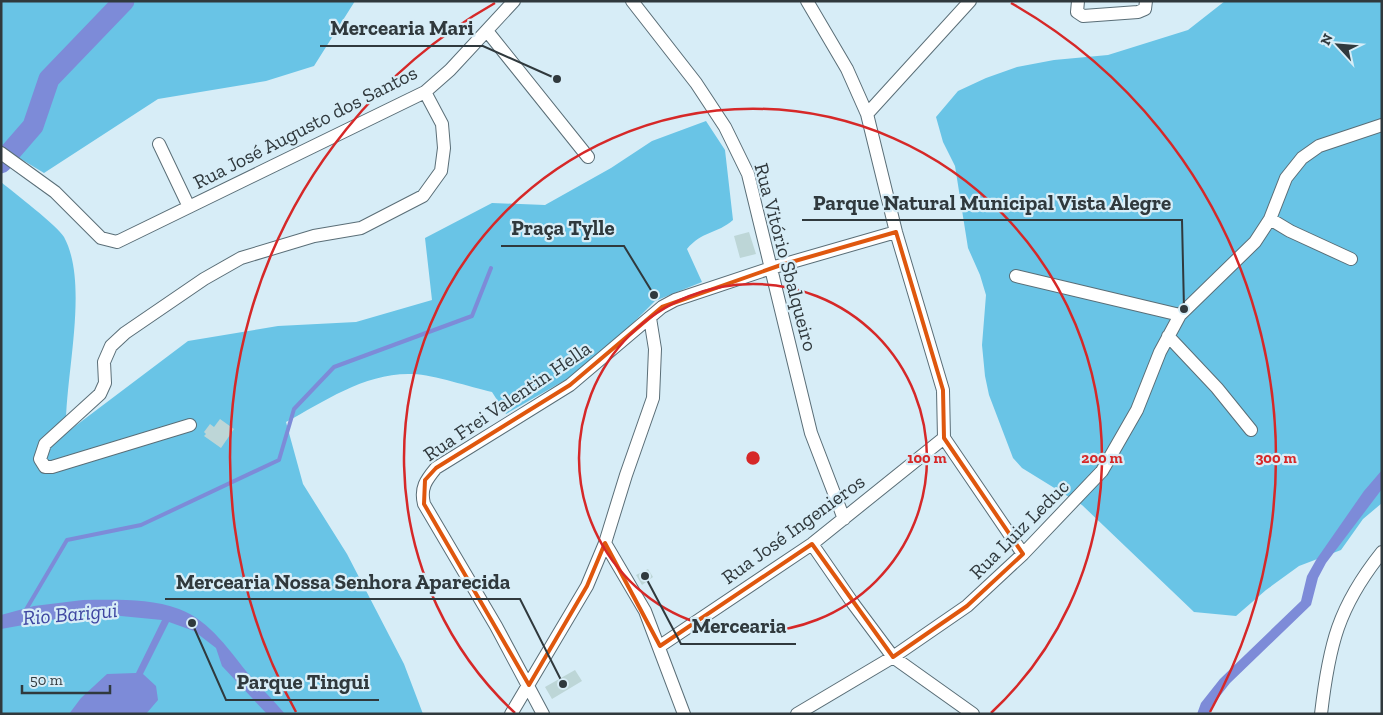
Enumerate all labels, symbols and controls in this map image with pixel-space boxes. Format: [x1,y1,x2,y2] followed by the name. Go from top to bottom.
[320,10,483,46] callout: Mercearia Mari
[330,15,474,40] text: Mercearia Mari
[1313,20,1363,70] north arrow
[1317,31,1337,48] text: N
[189,60,421,194] street label: Rua José Augusto dos Santos
[749,160,823,354] street label: Rua Vitório Sbalqueiro
[802,184,1182,220] callout: Parque Natural Municipal Vista Alegre
[813,190,1171,215] text: Parque Natural Municipal Vista Alegre
[501,210,624,246] callout: Praça Tylle
[511,215,615,240] text: Praça Tylle
[419,336,596,466] street label: Rua Frei Valentin Hella
[744,449,762,467] centre of rings
[907,449,947,467] text: 100 m
[1081,449,1123,467] text: 200 m
[1255,449,1297,467] text: 300 m
[717,469,869,589] street label: Rua José Ingenieros
[964,474,1074,584] street label: Rua Luiz Leduc
[165,563,520,599] callout: Mercearia Nossa Senhora Aparecida
[176,569,511,594] text: Mercearia Nossa Senhora Aparecida
[21,597,118,630] water label: Rio Barigui
[681,608,796,644] callout: Mercearia
[692,613,787,638] text: Mercearia
[22,662,110,694] scale bar
[226,664,379,700] callout: Parque Tingui
[236,669,370,694] text: Parque Tingui
[30,671,63,689] text: 50 m

